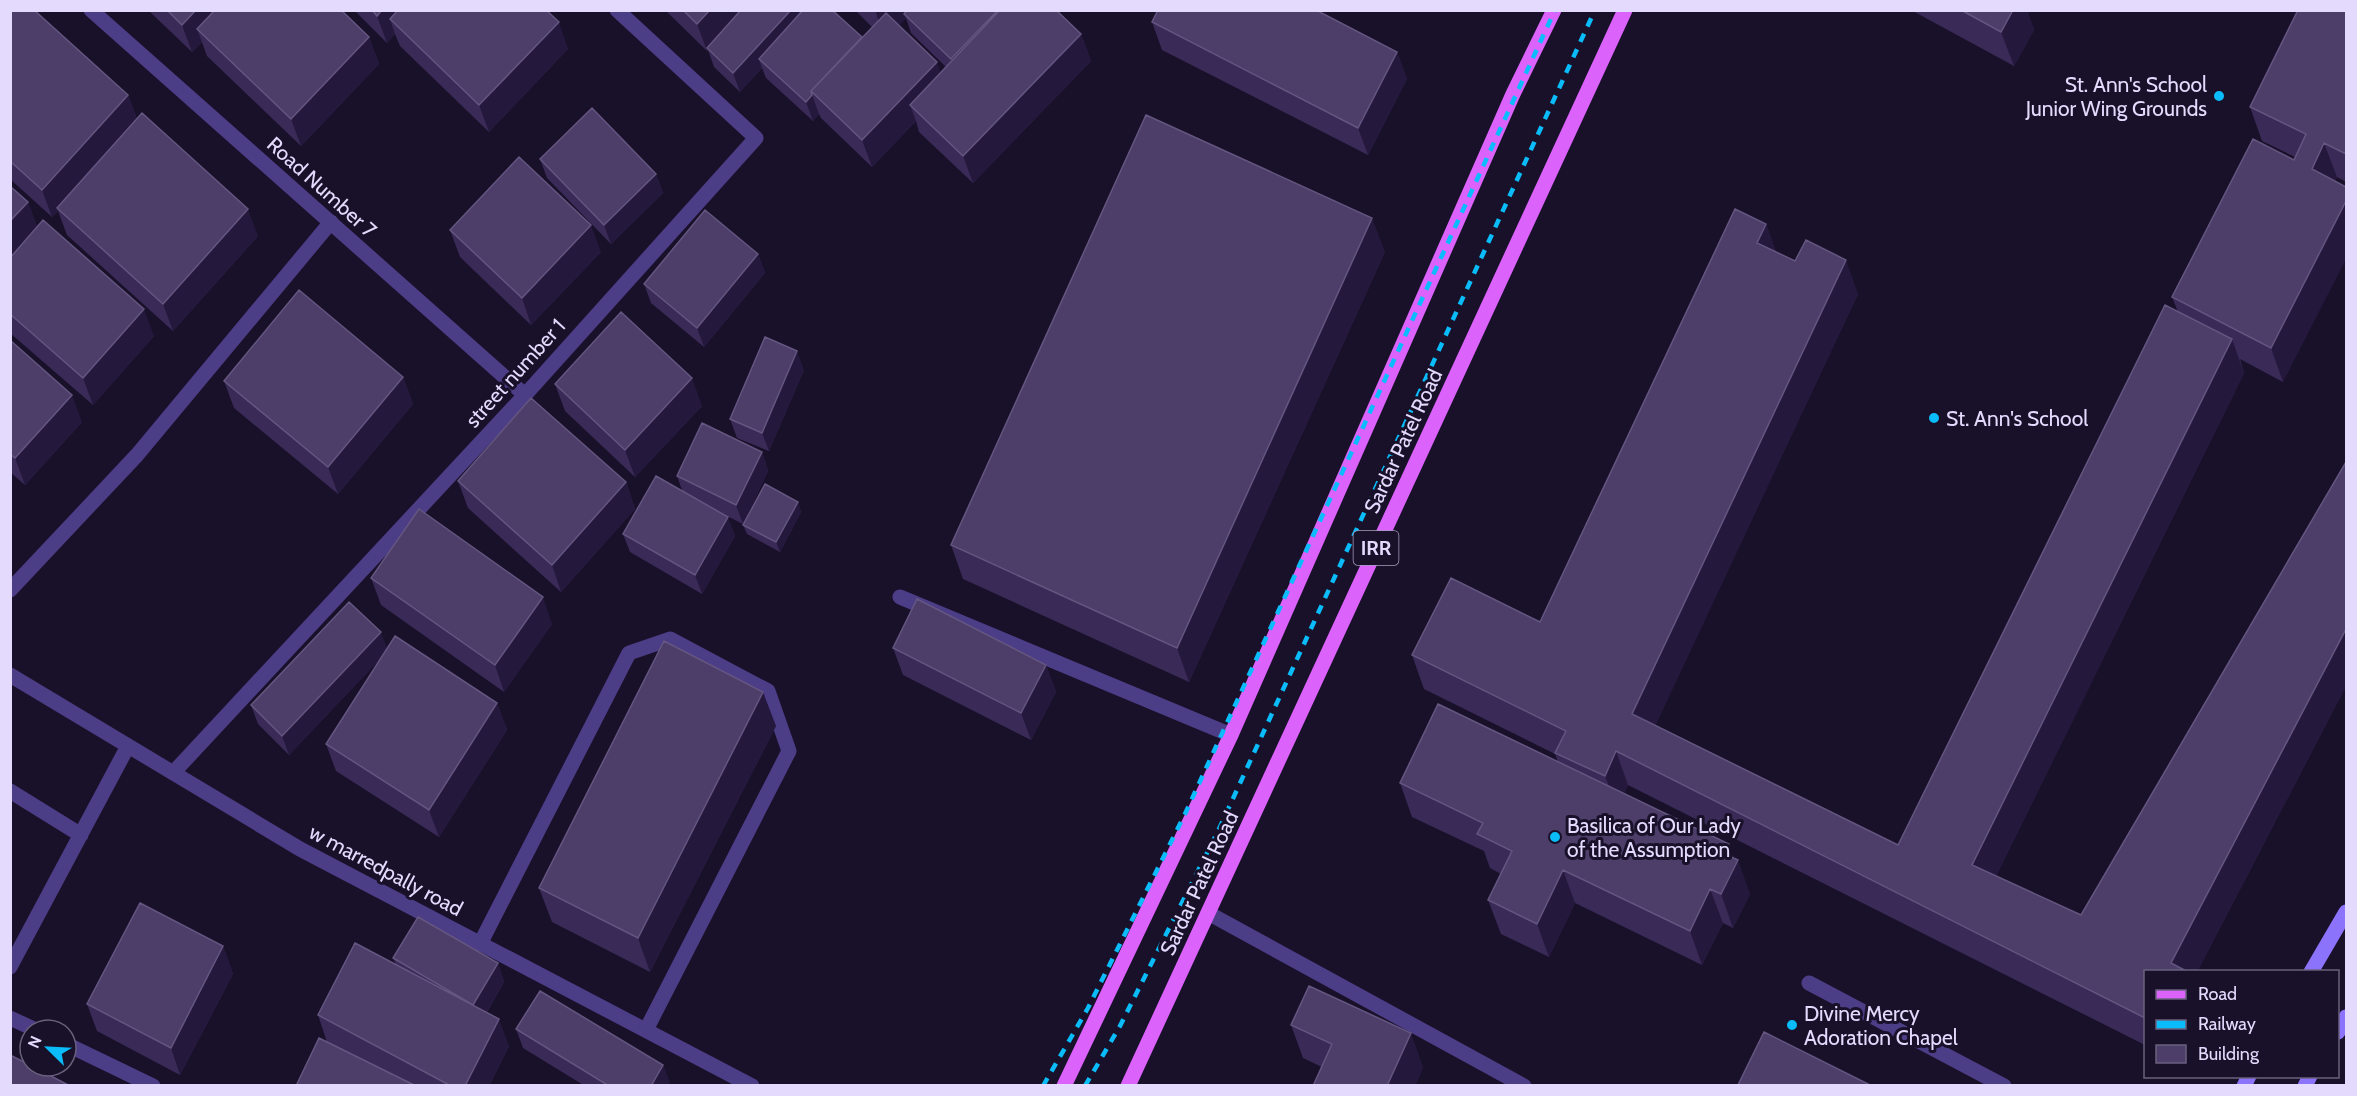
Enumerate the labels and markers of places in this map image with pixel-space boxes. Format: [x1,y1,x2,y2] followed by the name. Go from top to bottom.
[2025,72,2207,121] place label: St. Ann's School Junior Wing Grounds
[2212,89,2226,103] marker: St. Ann's School Junior Wing Grounds
[1946,406,2088,431] place label: St. Ann's School
[1927,411,1941,425] marker: St. Ann's School
[1567,813,1741,862] place label: Basilica of Our Lady of the Assumption
[1548,830,1562,844] marker: Basilica of Our Lady of the Assumption
[1804,1001,1958,1050] place label: Divine Mercy Adoration Chapel
[1785,1018,1799,1032] marker: Divine Mercy Adoration Chapel

